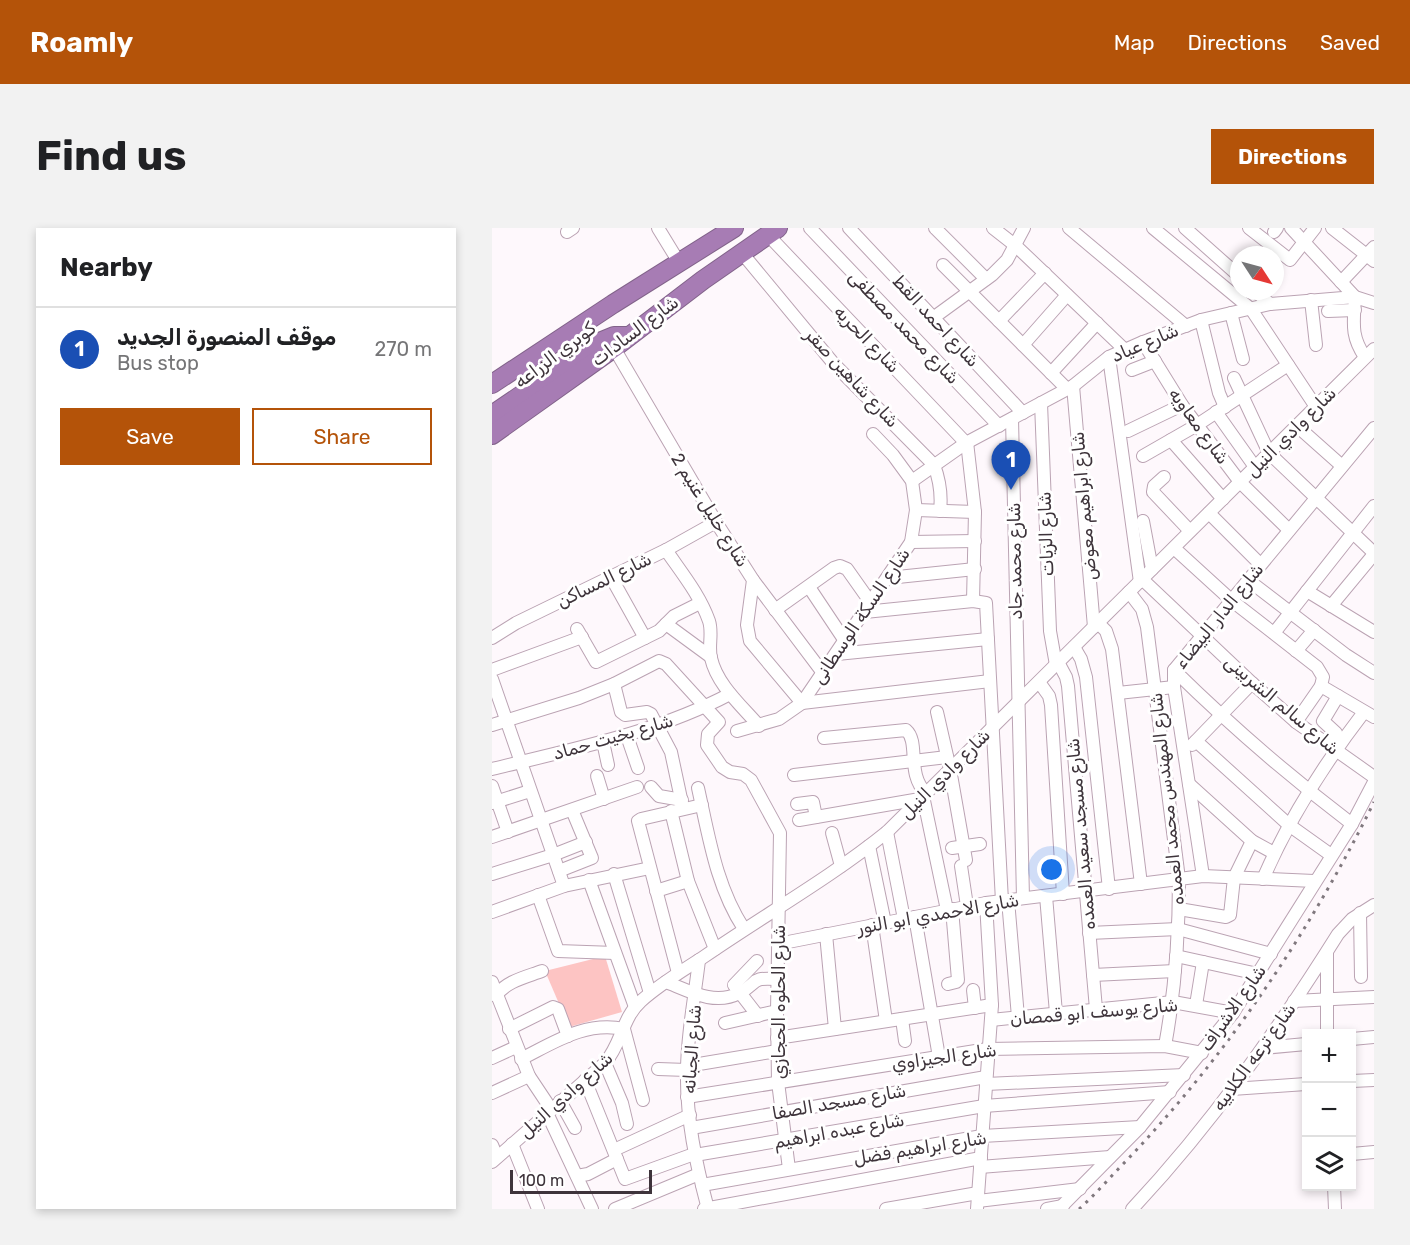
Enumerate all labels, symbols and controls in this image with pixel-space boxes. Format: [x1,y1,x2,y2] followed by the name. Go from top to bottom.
[30,26,133,59] text: Roamly
[1114,30,1155,55] text: Map
[1188,30,1287,55] text: Directions
[1320,30,1380,55] text: Saved
[1211,129,1374,184] button: Directions
[36,131,187,181] text: Find us
[1230,246,1284,300] north arrow
[60,252,153,283] text: Nearby
[843,265,964,389] street label: شارع محمد مصطفى
[887,270,984,372] street label: شارع احمد القط
[587,291,684,372] street label: شارع السادات
[829,301,905,378] street label: شارع الحريه
[510,317,601,394] street label: كوبري الزراعه
[1108,319,1182,368] street label: شارع عياد
[799,323,904,433] street label: شارع شاهين صقر
[117,324,336,351] text: موقف المنصورة الجديد
[75,337,84,361] text: 1
[375,337,432,361] text: 270 m
[117,351,199,375] text: Bus stop
[1241,382,1341,482] street label: شارع وادي النيل
[1163,383,1234,469] street label: شارع معاويه
[60,408,240,465] button: Save
[252,408,432,465] button: Share
[1067,431,1102,581] street label: شارع ابراهيم معوض
[992,440,1030,490] pin: 1
[665,449,754,572] street label: شارع خليل غنيم 2
[1034,491,1059,577] street label: شارع الزيات
[1003,502,1028,620] street label: شارع محمد جاد
[807,544,916,689] street label: شارع السكة الوسطانى
[553,548,655,613] street label: شارع المساكن
[1170,559,1269,674] street label: شارع الدار البيضاء
[1219,650,1344,760] street label: شارع سالم الشربينى
[1145,692,1190,906] street label: شارع المهندس محمد العمده
[550,709,676,766] street label: شارع بخيت حماد
[895,724,995,824] street label: شارع وادي النيل
[1062,737,1101,931] street label: شارع مسجد سعيد العمده
[1037,855,1066,884] your location
[854,889,1021,940] street label: شارع الاحمدي ابو النور
[768,925,791,1079] street label: شارع الحلوه الحجازي
[1195,960,1272,1056] street label: شارع الاشراف
[1009,994,1179,1031] street label: شارع يوسف ابو قمصان
[1207,999,1301,1116] street label: شارع ترعه الكلابيه
[678,1004,707,1094] street label: شارع الجبانه
[1302,1029,1356,1191] map controls
[1302,1029,1356,1083] button: +
[890,1039,998,1076] street label: شارع الجيزاوي
[515,1047,618,1144] street label: شارع وادي النيل
[770,1079,908,1126] street label: شارع مسجد الصفا
[1302,1083,1356,1137] button: −
[772,1109,906,1154] street label: شارع عبده ابراهيم
[852,1127,988,1170] street label: شارع ابراهيم فضل
[1302,1137,1356,1191] button: layers
[510,1167,652,1194] scale bar
[519,1171,564,1190] text: 100 m

